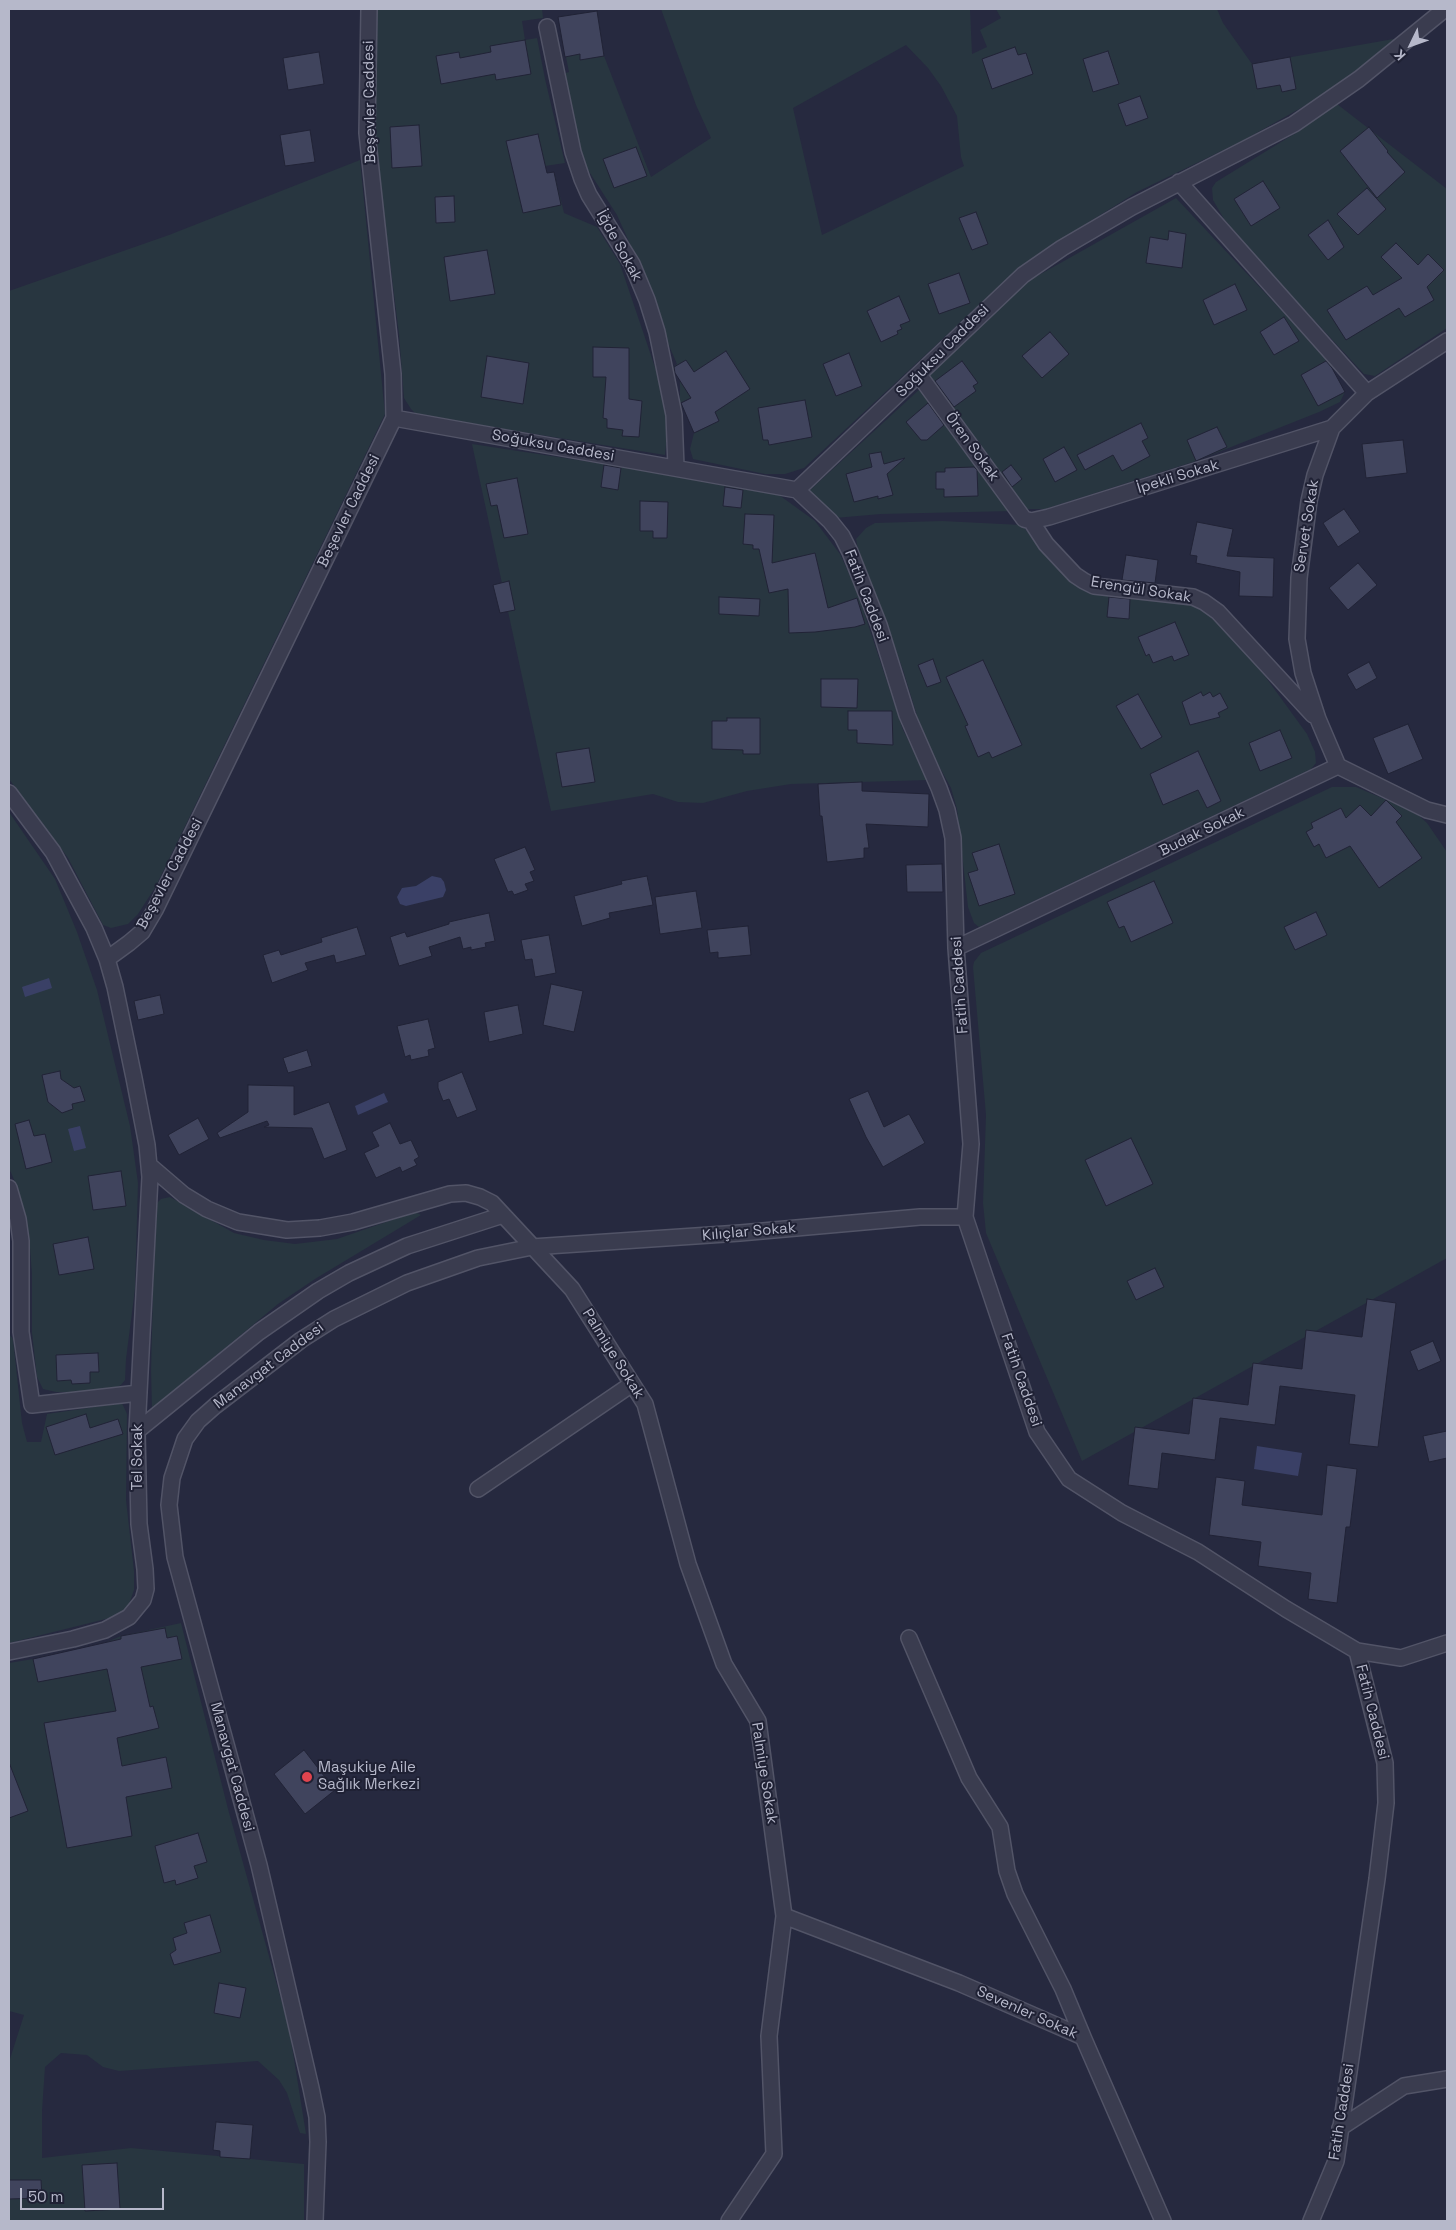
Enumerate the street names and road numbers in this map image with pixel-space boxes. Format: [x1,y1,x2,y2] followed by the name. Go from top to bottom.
[360,40,380,164] street label: Beşevler Caddesi
[592,207,646,285] street label: İğde Sokak
[893,301,993,401] street label: Soğuksu Caddesi
[941,409,1003,485] street label: Ören Sokak
[490,426,616,466] street label: Soğuksu Caddesi
[314,452,384,570] street label: Beşevler Caddesi
[1135,456,1221,498] street label: İpekli Sokak
[1291,478,1323,574] street label: Servet Sokak
[840,547,892,645] street label: Fatih Caddesi
[1090,573,1192,607] street label: Erengül Sokak
[1157,804,1247,860] street label: Budak Sokak
[133,815,207,933] street label: Beşevler Caddesi
[948,936,972,1034] street label: Fatih Caddesi
[701,1219,797,1245] street label: Kılıçlar Sokak
[578,1306,648,1402] street label: Palmiye Sokak
[210,1319,328,1413] street label: Manavgat Caddesi
[997,1331,1045,1429] street label: Fatih Caddesi
[129,1424,147,1490] street label: Tel Sokak
[1351,1662,1393,1762] street label: Fatih Caddesi
[206,1700,258,1834] street label: Manavgat Caddesi
[747,1721,781,1825] street label: Palmiye Sokak
[974,1983,1080,2043] street label: Sevenler Sokak
[1325,2062,1359,2162] street label: Fatih Caddesi

